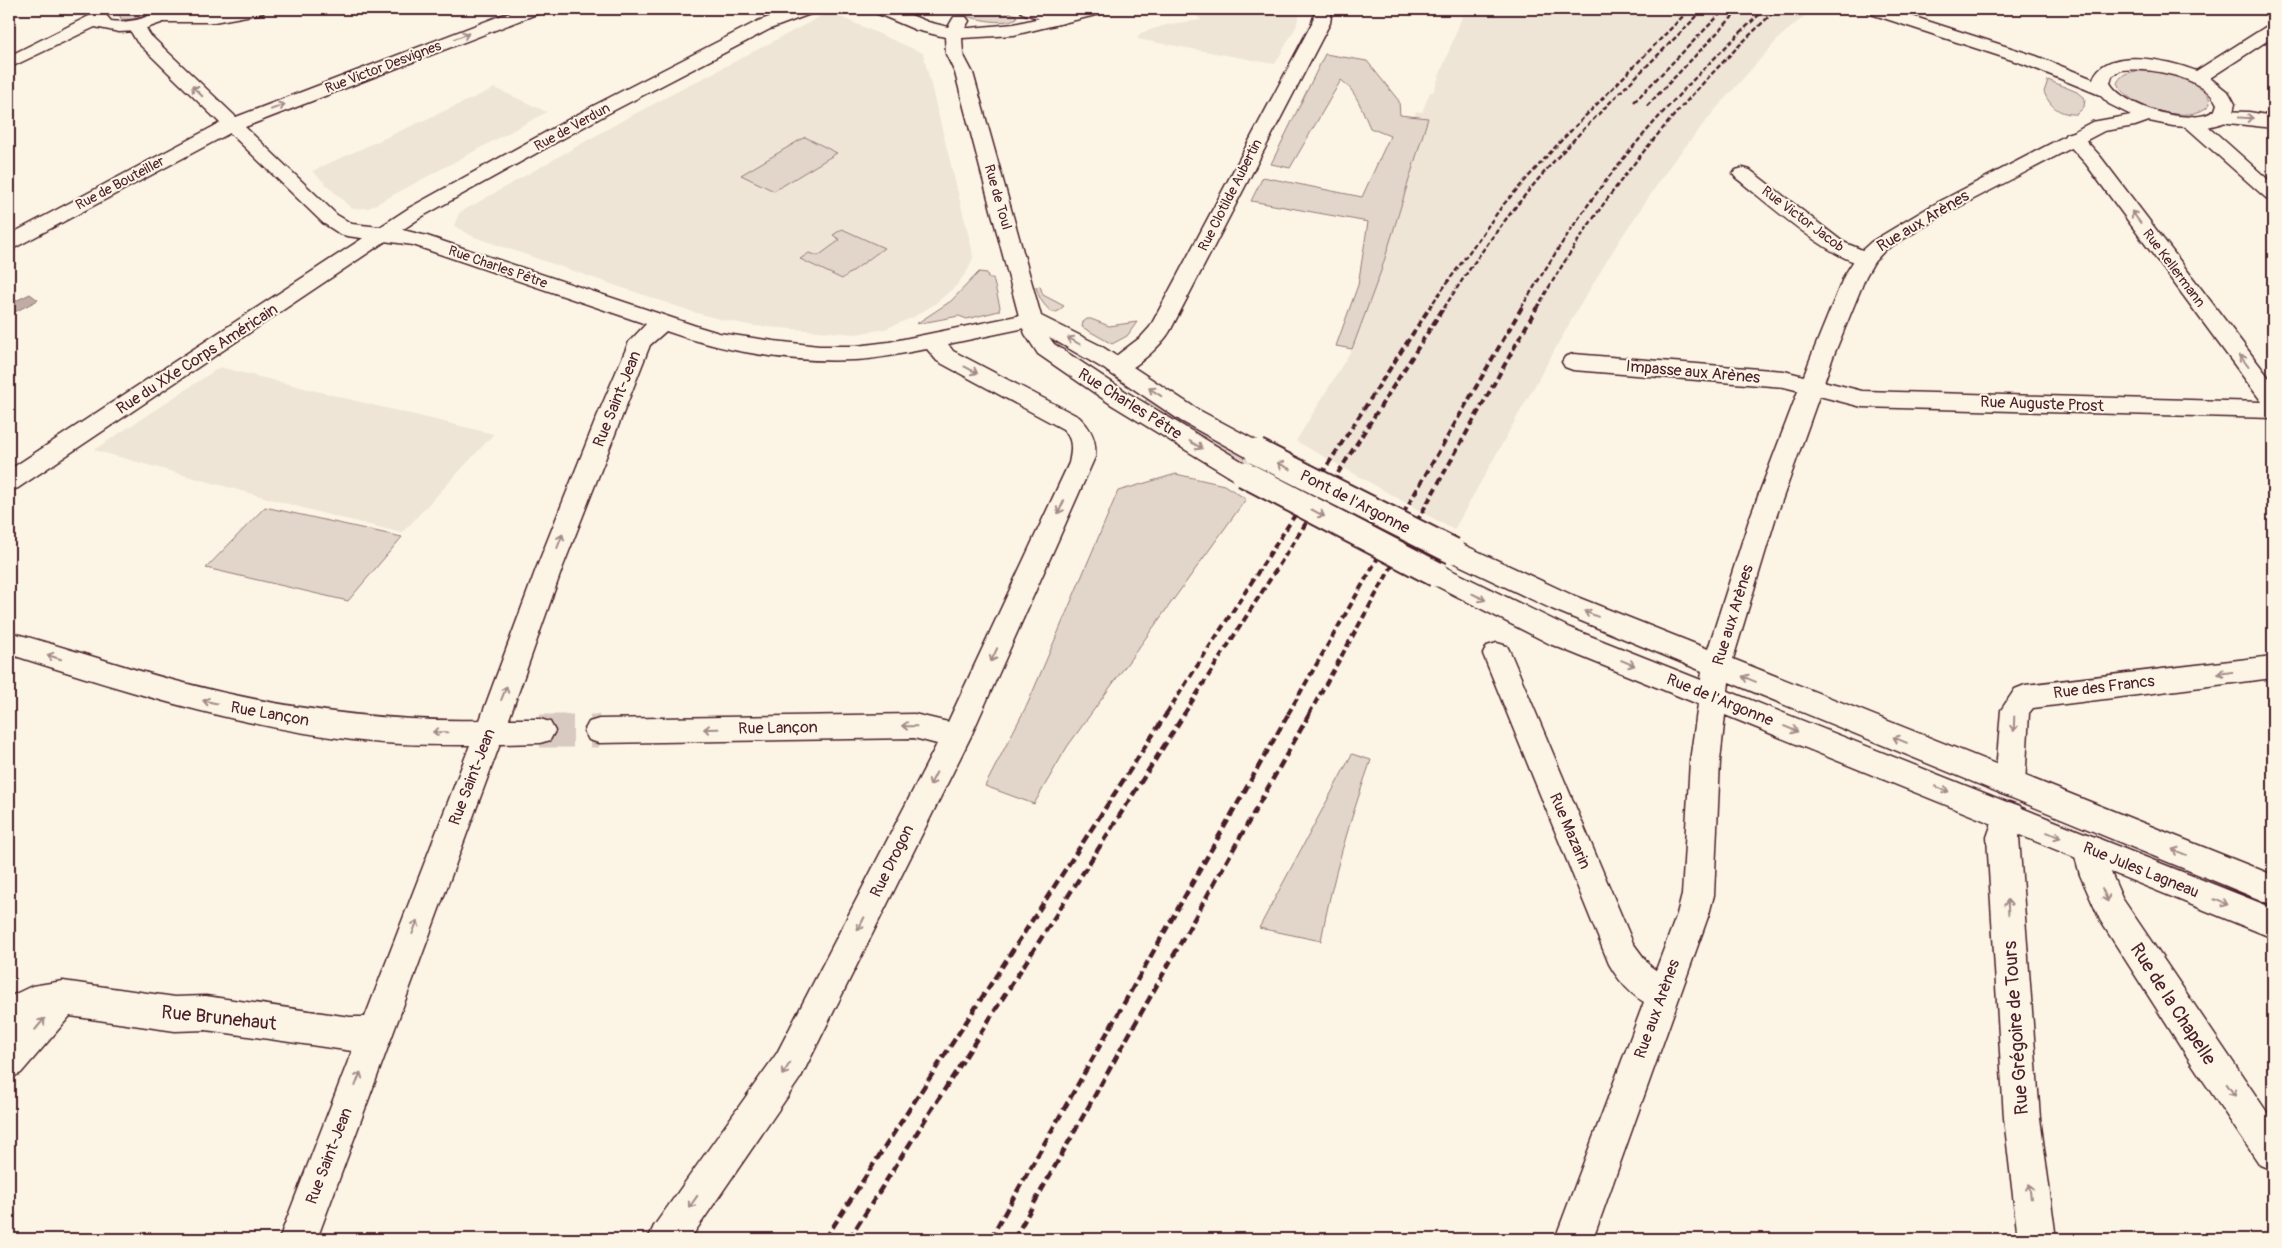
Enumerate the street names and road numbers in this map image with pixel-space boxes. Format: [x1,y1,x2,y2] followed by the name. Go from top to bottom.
[322,37,444,97] street label: Rue Victor Desvignes
[531,99,613,155] street label: Rue de Verdun
[1194,136,1266,254] street label: Rue Clotilde Aubertin
[73,152,167,214] street label: Rue de Bouteiller
[981,162,1015,232] street label: Rue de Toul
[1758,182,1848,256] street label: Rue Victor Jacob
[1873,186,1973,256] street label: Rue aux Arènes
[2139,226,2209,310] street label: Rue Kellermann
[446,242,550,292] street label: Rue Charles Pêtre
[112,299,282,419] street label: Rue du XXe Corps Américain
[589,348,645,450] street label: Rue Saint-Jean
[1625,356,1761,388] street label: Impasse aux Arènes
[1074,364,1186,444] street label: Rue Charles Pêtre
[1980,392,2105,416] street label: Rue Auguste Prost
[1297,466,1414,538] street label: Pont de l'Argonne
[1708,562,1758,668] street label: Rue aux Arènes
[1664,669,1777,731] street label: Rue de l'Argonne
[2052,671,2156,703] street label: Rue des Francs
[229,697,311,731] street label: Rue Lançon
[738,717,818,739] street label: Rue Lançon
[444,726,500,828] street label: Rue Saint-Jean
[1545,790,1595,872] street label: Rue Mazarin
[866,821,918,901] street label: Rue Drogon
[2080,838,2202,902] street label: Rue Jules Lagneau
[2125,938,2222,1070] street label: Rue de la Chapelle
[1998,940,2034,1116] street label: Rue Grégoire de Tours
[1630,957,1684,1061] street label: Rue aux Arènes
[160,1000,278,1036] street label: Rue Brunehaut
[301,1105,357,1207] street label: Rue Saint-Jean

